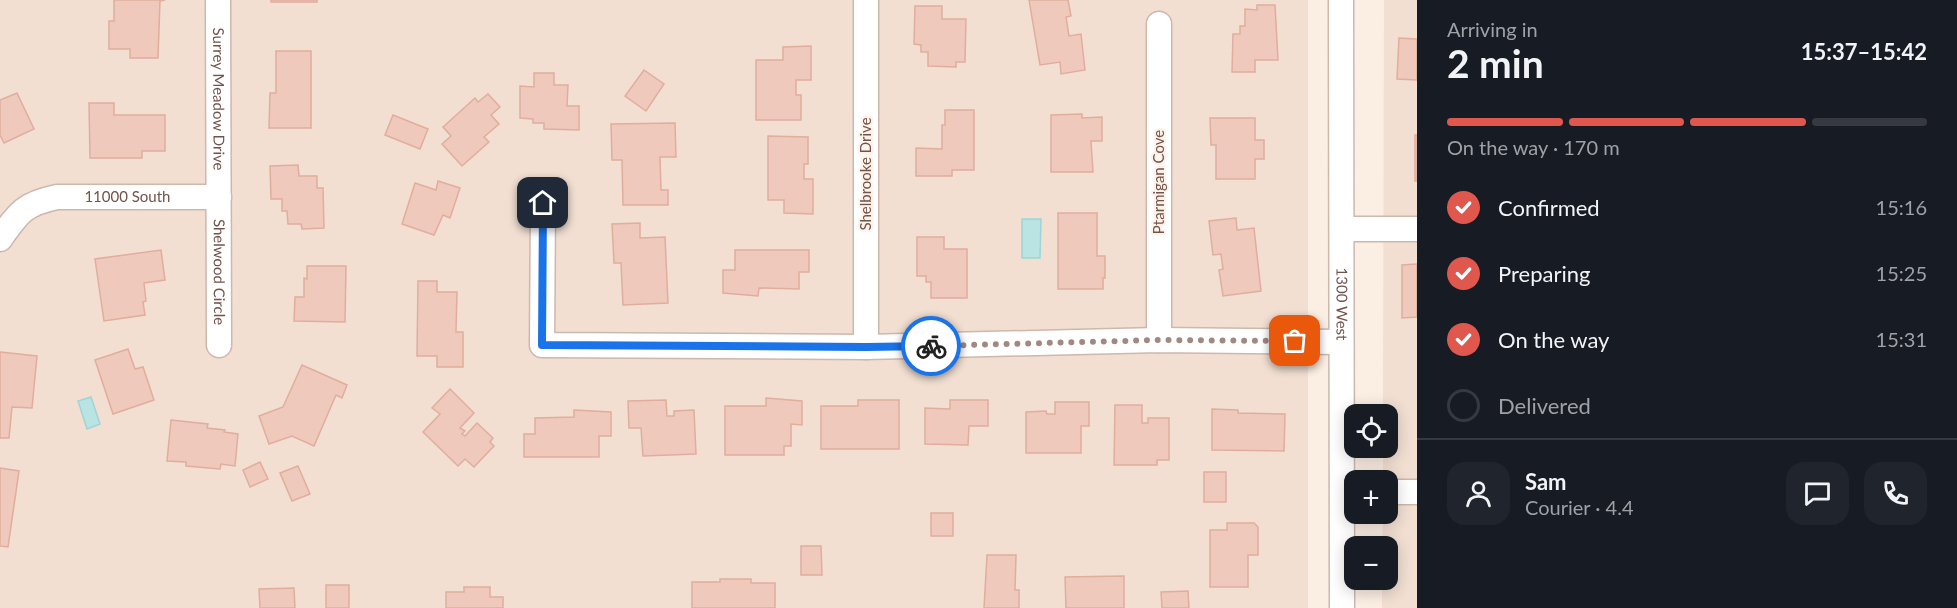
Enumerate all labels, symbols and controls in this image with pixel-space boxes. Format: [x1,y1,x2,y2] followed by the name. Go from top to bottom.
[1447,17,1538,41] text: Arriving in
[210,27,228,171] street label: Surrey Meadow Drive
[1801,38,1927,65] text: 15:37–15:42
[1447,40,1544,86] text: 2 min
[856,117,874,231] street label: Shelbrooke Drive
[1149,130,1167,234] street label: Ptarmigan Cove
[1447,135,1620,159] text: On the way · 170 m
[517,177,568,228] pin
[526,186,559,219] icon: home
[84,187,170,205] street label: 11000 South
[1447,191,1480,224] icon: check
[1498,194,1600,221] text: Confirmed
[1876,195,1927,219] text: 15:16
[211,219,229,325] street label: Shelwood Circle
[1447,257,1480,290] icon: check
[1498,260,1590,287] text: Preparing
[1876,261,1927,285] text: 15:25
[1333,268,1352,341] street label: 1300 West
[1269,315,1320,366] pin
[901,316,961,376] courier
[1447,323,1480,356] icon: check
[1278,324,1311,357] icon: bag
[1498,326,1609,353] text: On the way
[1876,327,1927,351] text: 15:31
[915,330,948,363] icon: bike
[1498,392,1591,419] text: Delivered
[1344,404,1398,590] map controls
[1344,404,1398,458] button: locate
[1447,462,1510,525] button: person
[1786,462,1849,525] button: chat
[1864,462,1927,525] button: phone
[1525,468,1567,495] text: Sam
[1344,470,1398,524] button: +
[1525,495,1634,519] text: Courier · 4.4
[1344,536,1398,590] button: −

